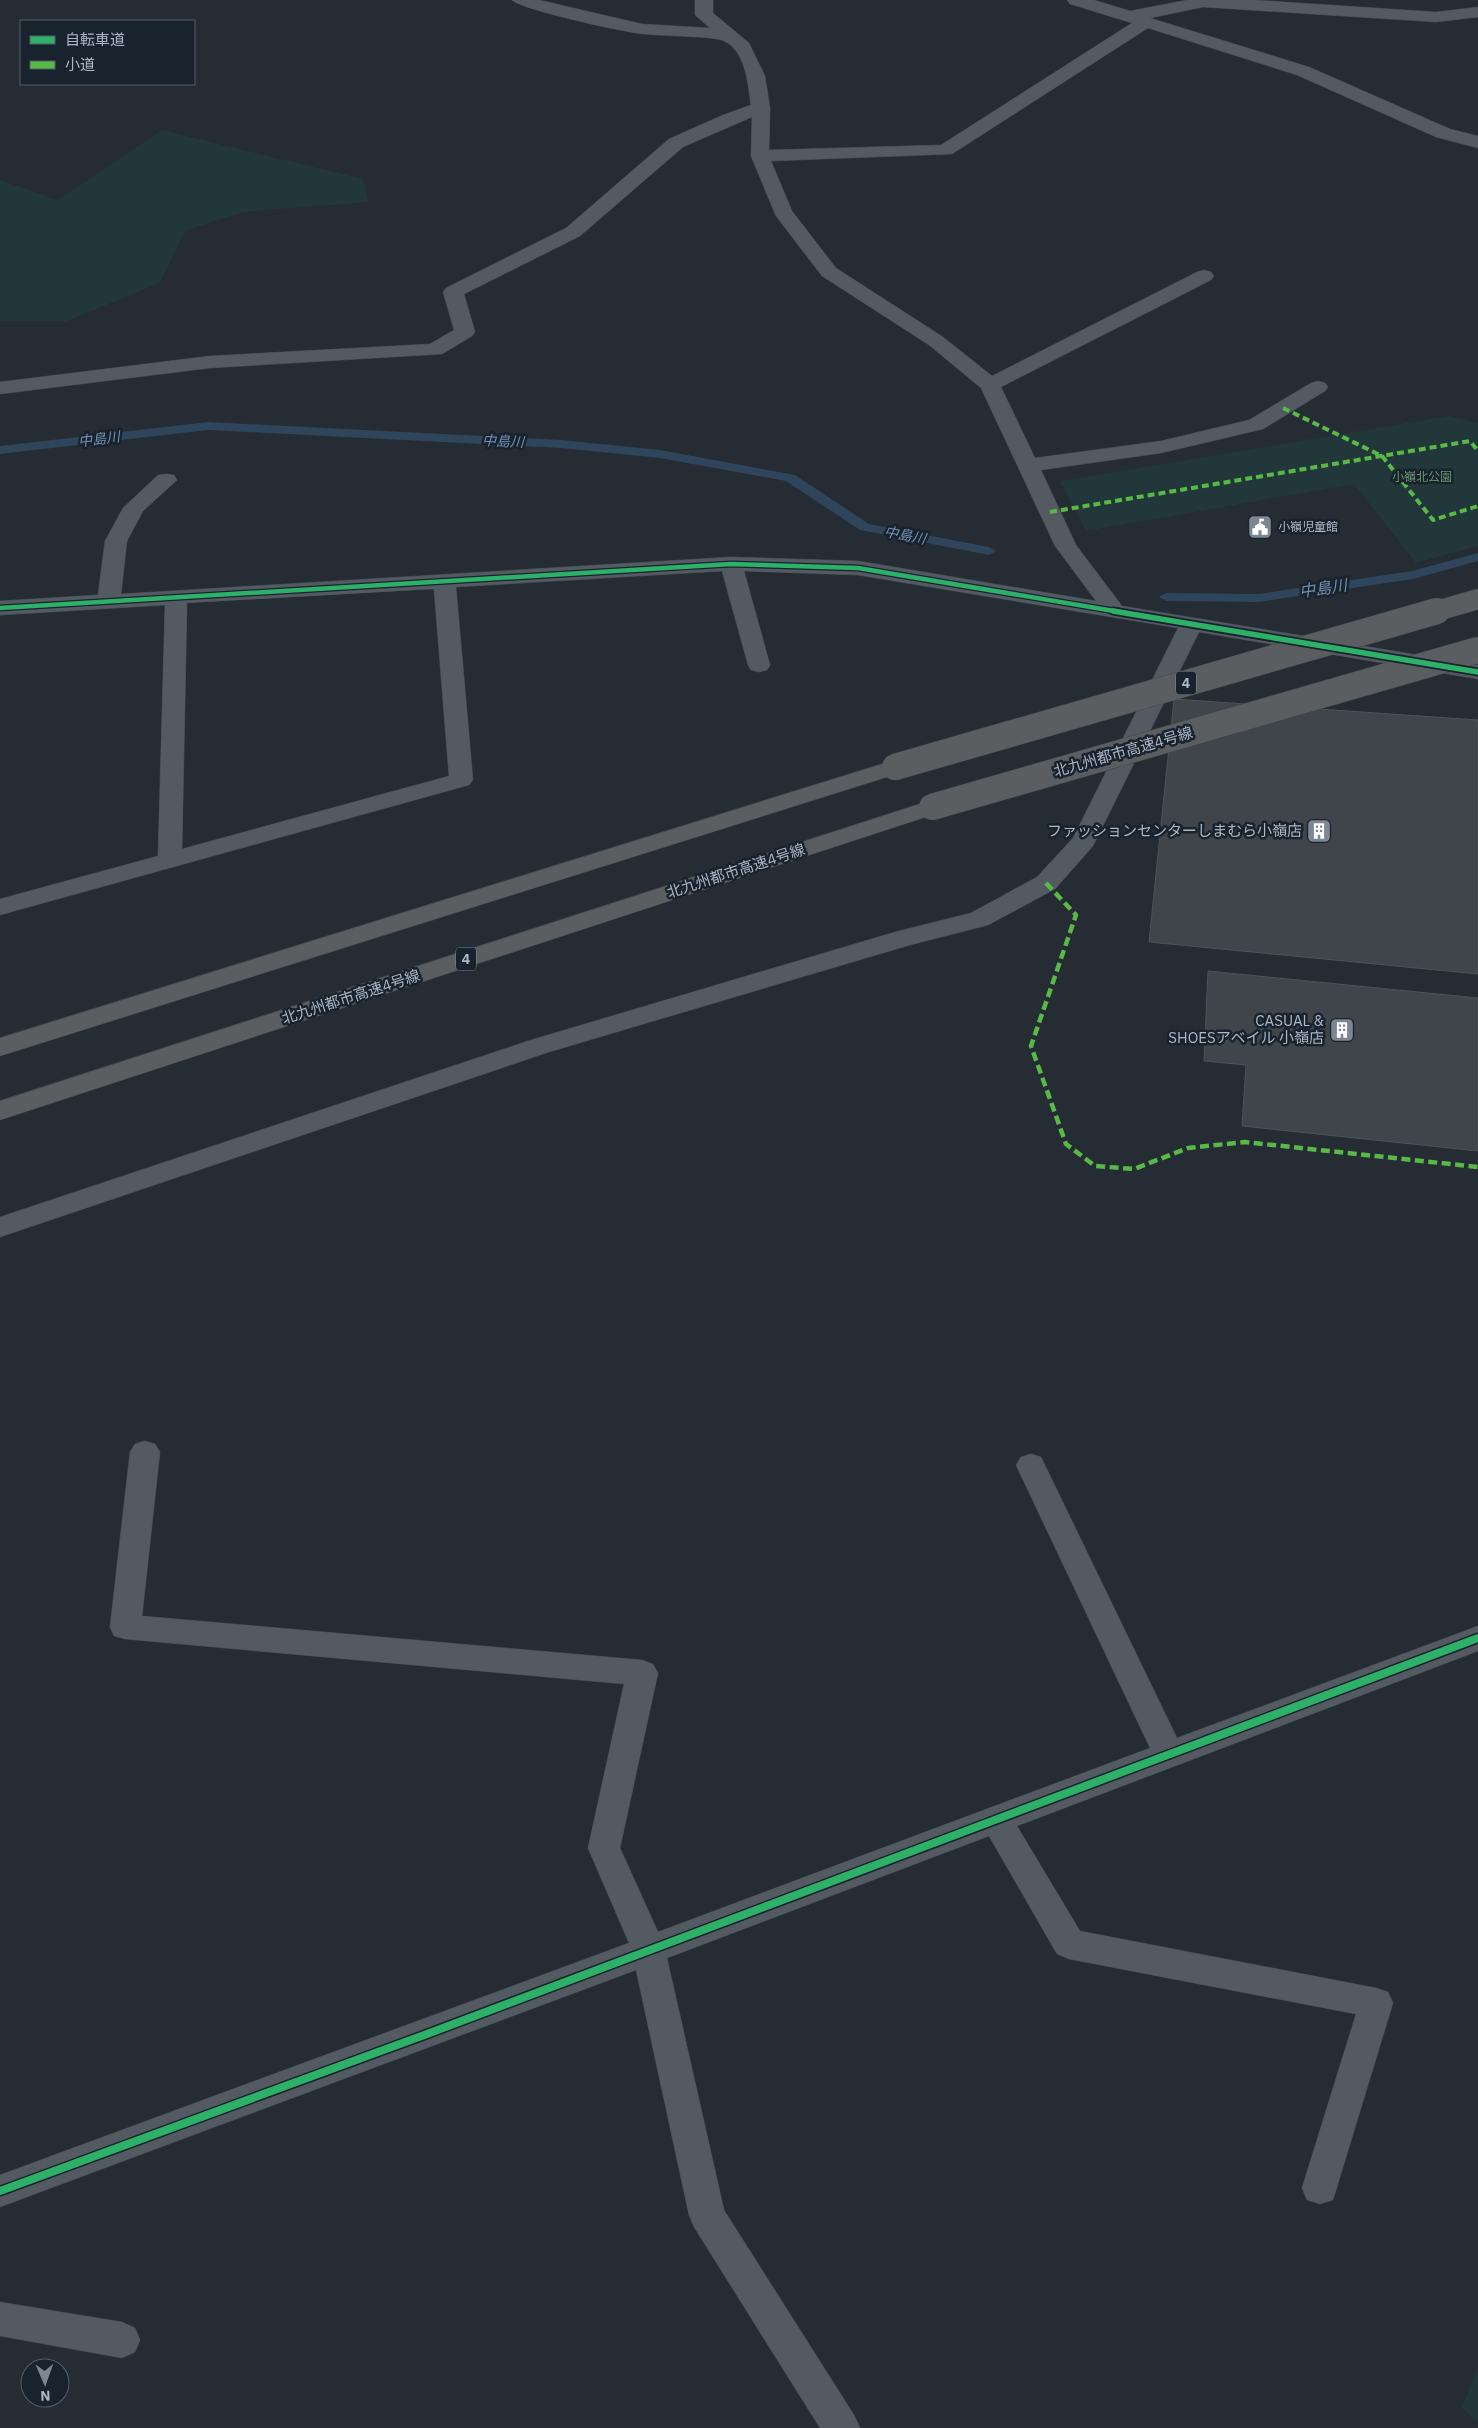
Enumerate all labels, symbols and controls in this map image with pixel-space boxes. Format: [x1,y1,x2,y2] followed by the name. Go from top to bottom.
[20,20,195,85] legend
[65,30,125,49] text: 自転車道
[65,55,95,74] text: 小道
[77,427,123,450] water label: 中島川
[482,431,526,451] water label: 中島川
[1392,469,1452,484] park label: 小嶺北公園
[1247,514,1273,540] public building icon: 小嶺児童館
[1278,519,1338,534] place label: 小嶺児童館
[883,522,929,548] water label: 中島川
[1298,574,1350,601] water label: 中島川
[1176,671,1196,694] road number: 4
[1051,723,1195,780] street label: 北九州都市高速4号線
[1306,818,1332,844] building icon: ファッションセンターしまむら小嶺店
[1047,821,1302,840] place label: ファッションセンターしまむら小嶺店
[664,839,807,902] street label: 北九州都市高速4号線
[456,948,476,971] road number: 4
[279,965,422,1028] street label: 北九州都市高速4号線
[1168,1011,1325,1047] place label: CASUAL & SHOESアベイル 小嶺店
[1329,1017,1355,1043] building icon: CASUAL & SHOESアベイル 小嶺店
[20,2358,70,2408] north arrow
[40,2387,51,2405] text: N

